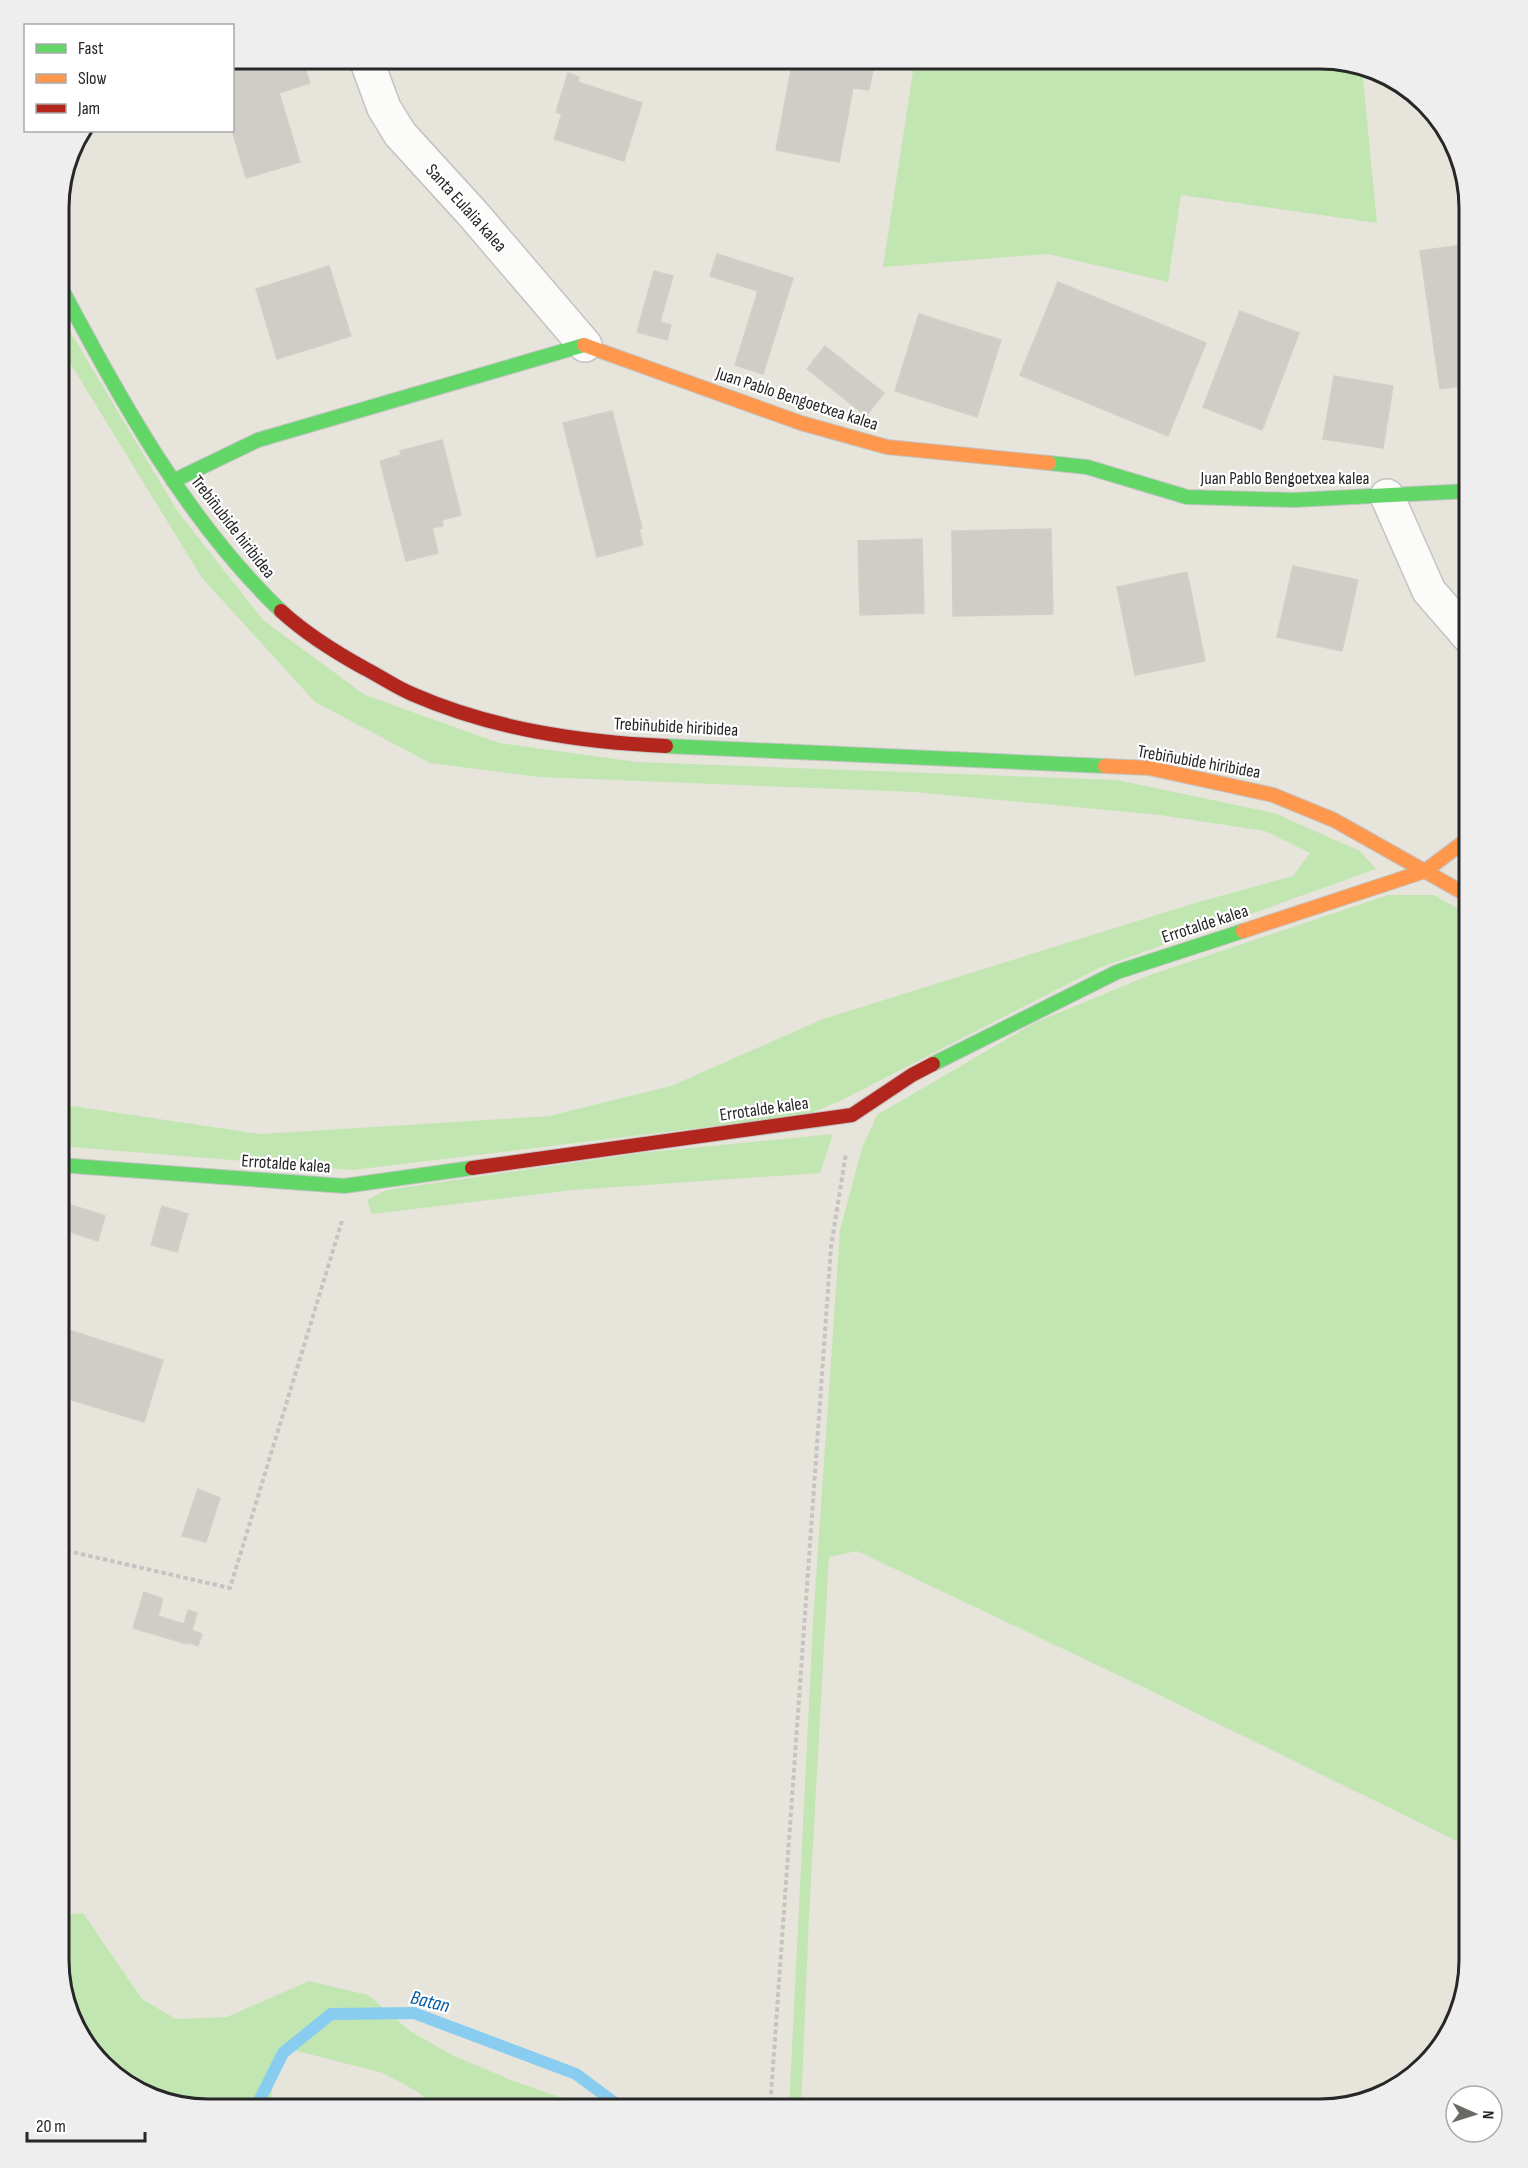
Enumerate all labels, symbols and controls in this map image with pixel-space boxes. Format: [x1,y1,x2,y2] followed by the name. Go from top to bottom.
[24,24,234,132] legend
[78,38,104,59] text: Fast
[78,68,107,89] text: Slow
[77,98,100,119] text: Jam
[421,160,511,256] street label: Santa Eulalia kalea
[712,363,881,435] street label: Juan Pablo Bengoetxea kalea
[1199,468,1370,489] street label: Juan Pablo Bengoetxea kalea
[186,471,280,583] street label: Trebiñubide hiribidea
[613,713,739,741] street label: Trebiñubide hiribidea
[1136,741,1262,783] street label: Trebiñubide hiribidea
[1159,900,1251,948] street label: Errotalde kalea
[718,1092,810,1126] street label: Errotalde kalea
[241,1150,331,1178] street label: Errotalde kalea
[408,1986,452,2018] water label: Batan
[1444,2084,1504,2144] north arrow
[27,2105,146,2143] scale bar
[1478,2110,1497,2119] text: N
[36,2116,66,2137] text: 20 m

